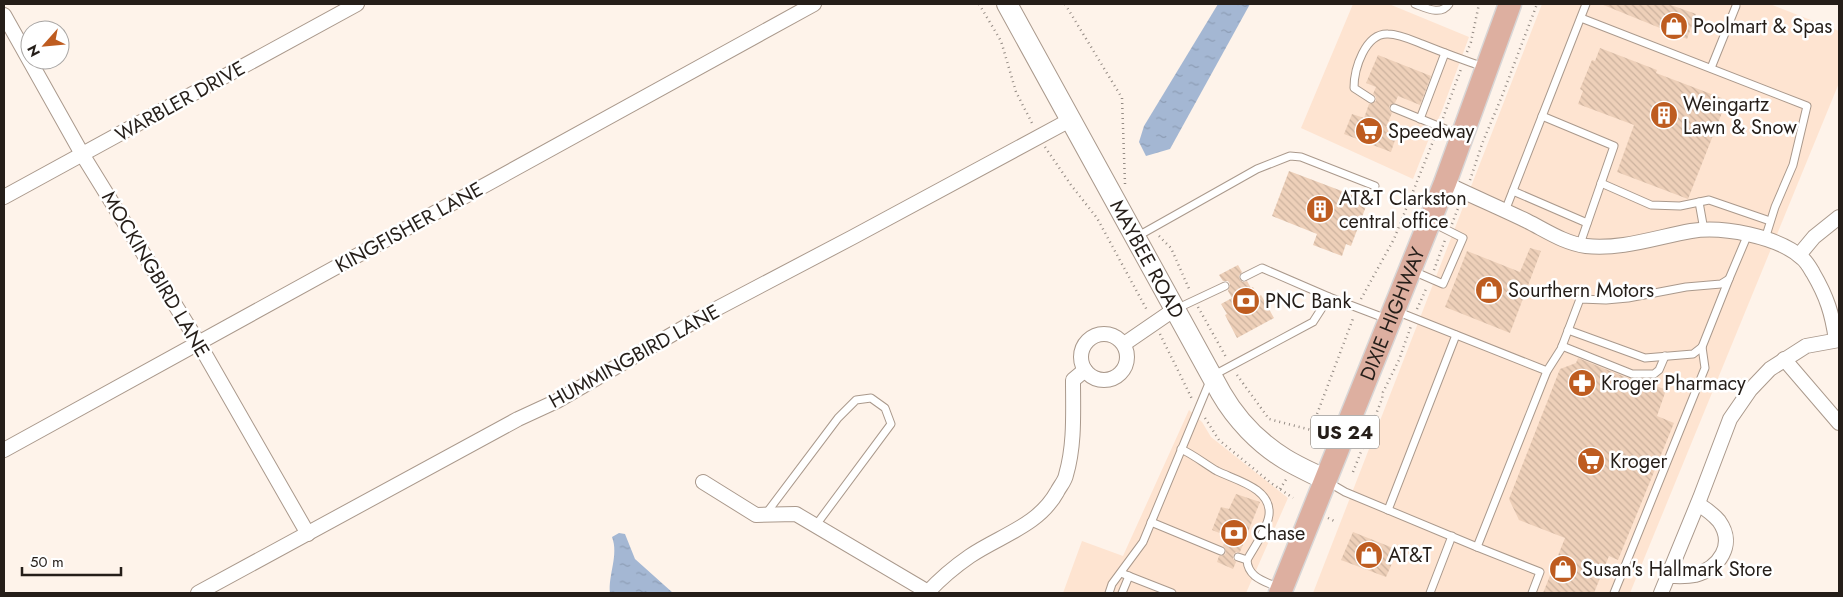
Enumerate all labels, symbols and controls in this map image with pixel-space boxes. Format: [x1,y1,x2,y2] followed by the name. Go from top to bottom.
[1659,11,1689,41] shop icon: Poolmart & Spas
[1693,12,1832,41] place label: Poolmart & Spas
[20,20,70,70] north arrow
[22,41,45,60] text: N
[110,54,250,149] street label: WARBLER DRIVE
[1683,90,1797,142] place label: Weingartz Lawn & Snow
[1649,100,1679,130] building icon: Weingartz Lawn & Snow
[1354,116,1384,146] supermarket icon: Speedway
[1388,117,1474,146] place label: Speedway
[330,175,488,280] street label: KINGFISHER LANE
[1339,184,1467,236] place label: AT&T Clarkston central office
[94,186,217,363] street label: MOCKINGBIRD LANE
[1305,194,1335,224] building icon: AT&T Clarkston central office
[1102,195,1191,324] street label: MAYBEE ROAD
[1353,242,1433,385] street label: DIXIE HIGHWAY
[1474,275,1504,305] shop icon: Sourthern Motors
[1508,276,1654,305] place label: Sourthern Motors
[1231,286,1261,316] bank icon: PNC Bank
[1265,287,1351,316] place label: PNC Bank
[544,297,725,415] street label: HUMMINGBIRD LANE
[1567,368,1597,398] pharmacy icon: Kroger Pharmacy
[1601,369,1746,398] place label: Kroger Pharmacy
[1311,416,1379,448] road number: US 24
[1576,446,1606,476] supermarket icon: Kroger
[1610,447,1667,476] place label: Kroger
[1219,518,1249,548] bank icon: Chase
[1253,519,1305,548] place label: Chase
[1354,540,1384,570] shop icon: AT&T
[1388,541,1433,570] place label: AT&T
[22,544,121,576] scale bar
[30,551,64,573] text: 50 m
[1548,554,1578,584] shop icon: Susan's Hallmark Store
[1582,555,1772,584] place label: Susan's Hallmark Store

